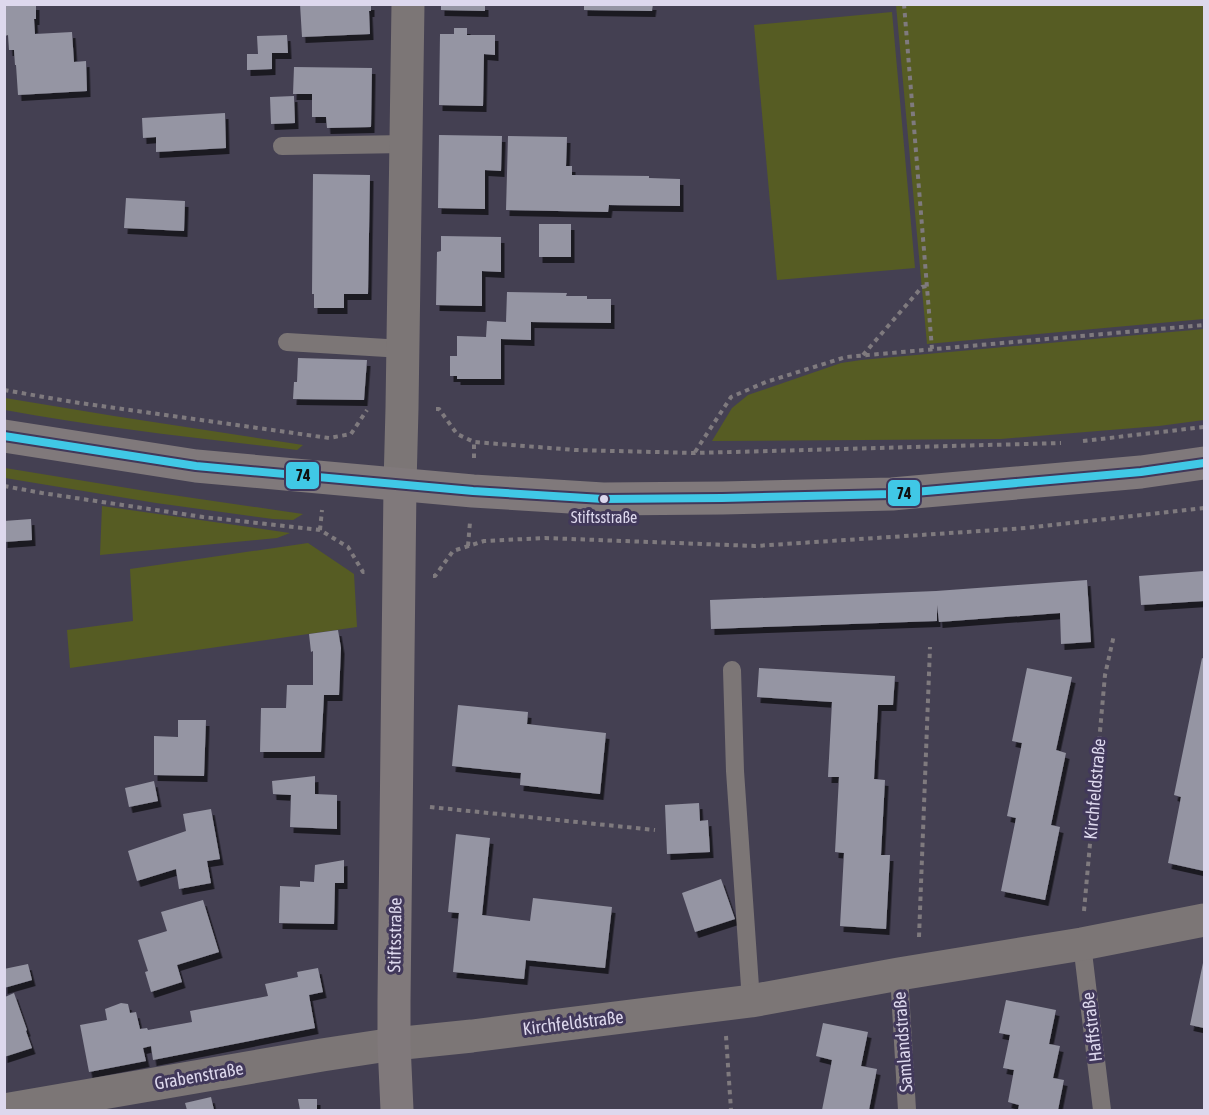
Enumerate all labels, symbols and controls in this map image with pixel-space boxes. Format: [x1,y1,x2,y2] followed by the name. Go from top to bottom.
[285,461,320,490] line badge: 74
[295,466,311,484] text: 74
[887,479,921,507] line badge: 74
[896,484,912,502] text: 74
[598,493,610,505] marker: Stiftsstraße
[571,508,637,526] place label: Stiftsstraße
[1080,738,1109,840] street label: Kirchfeldstraße
[383,897,406,973] street label: Stiftsstraße
[889,991,916,1093] street label: Samlandstraße
[1077,991,1106,1063] street label: Haffstraße
[521,1006,625,1039] street label: Kirchfeldstraße
[153,1057,245,1094] street label: Grabenstraße

